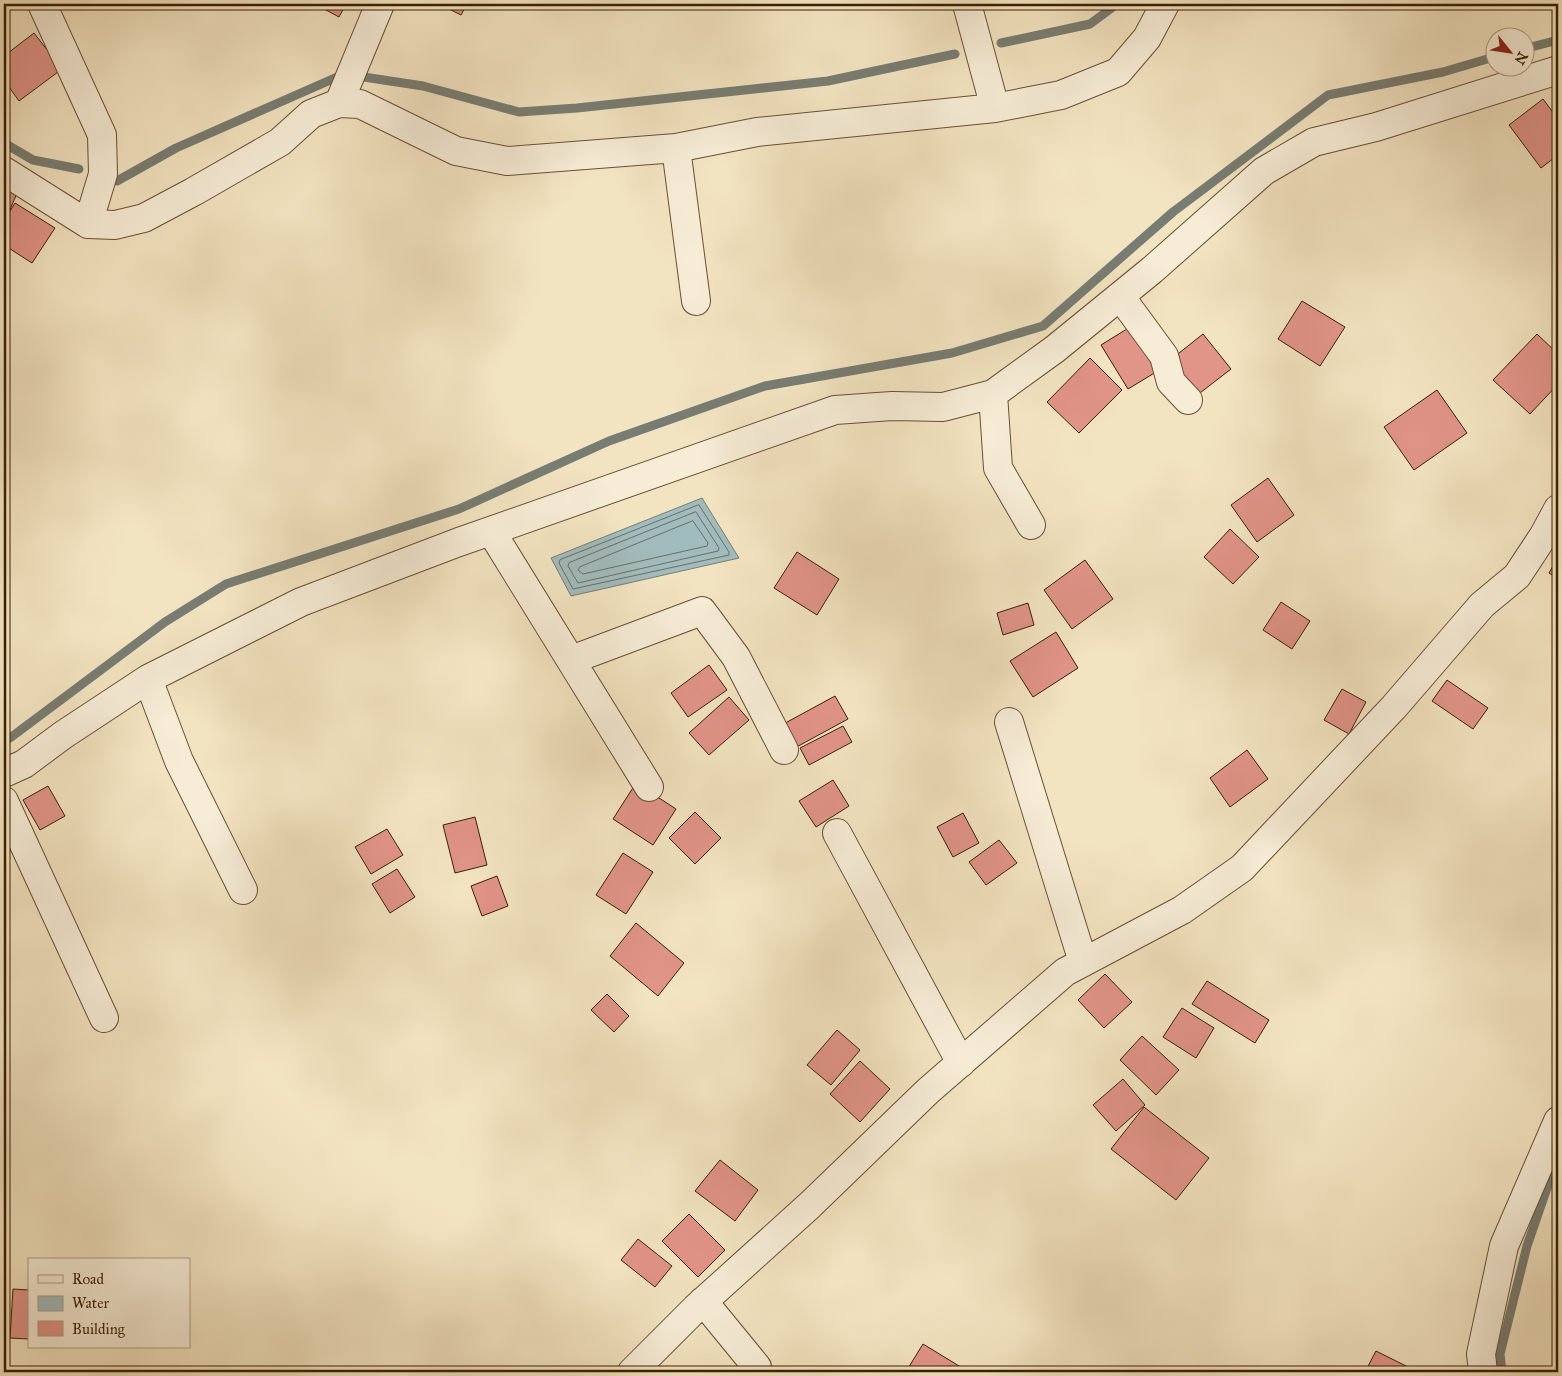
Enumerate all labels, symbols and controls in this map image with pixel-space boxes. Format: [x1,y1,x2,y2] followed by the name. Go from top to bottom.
[1484,28,1534,78] north arrow
[1510,49,1531,68] text: N
[28,1258,190,1348] legend
[72,1270,104,1288] text: Road
[72,1294,109,1312] text: Water
[72,1320,126,1338] text: Building

